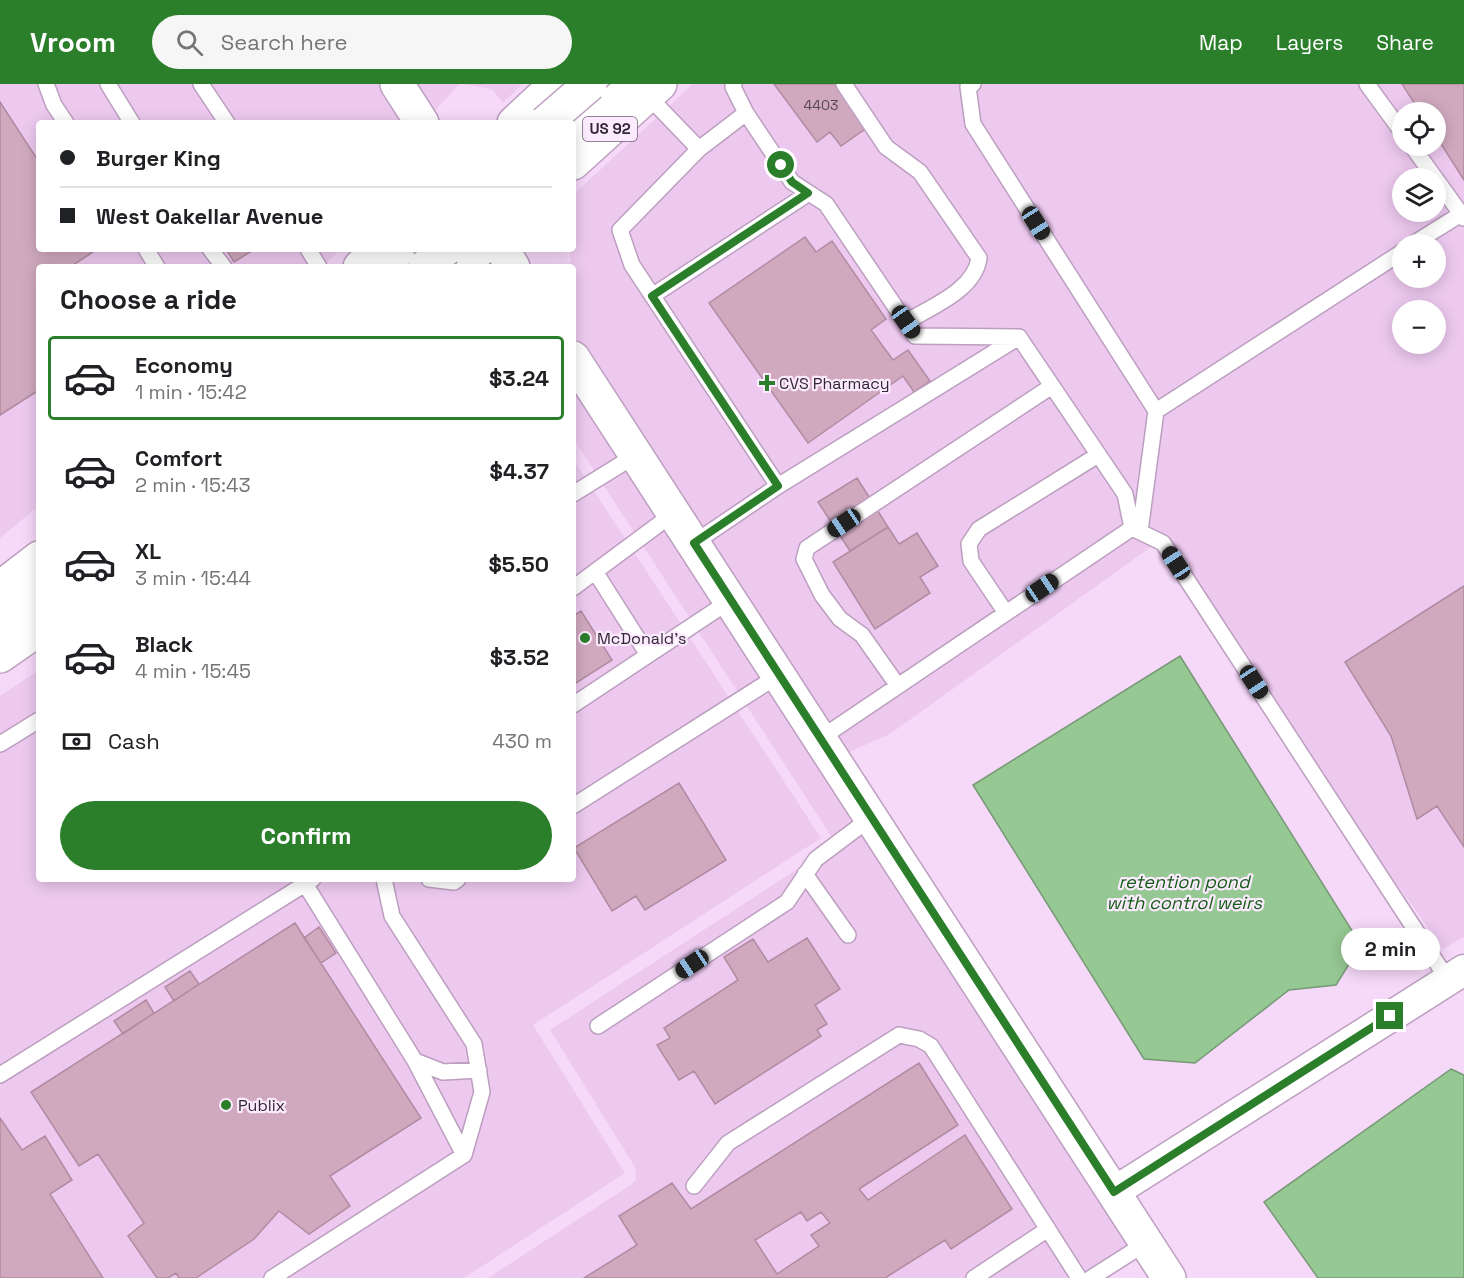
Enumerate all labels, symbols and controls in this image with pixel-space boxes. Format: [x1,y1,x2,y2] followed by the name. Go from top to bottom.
[152,15,572,69] search box
[30,24,116,60] text: Vroom
[173,26,206,59] icon: search
[221,28,348,56] text: Search here
[1199,29,1243,56] text: Map
[1276,29,1343,56] text: Layers
[1376,29,1434,56] text: Share
[804,96,838,114] house number: 4403
[1392,102,1446,354] map controls
[1392,102,1446,156] button: locate
[583,117,637,141] road number: US 92
[96,144,221,172] text: Burger King
[767,151,794,178] route start
[1392,168,1446,222] button: layers
[96,202,324,230] text: West Oakellar Avenue
[1019,203,1053,243] car
[1392,234,1446,288] button: +
[60,282,237,317] text: Choose a ride
[1392,300,1446,354] button: −
[888,302,924,342] car
[63,351,117,405] icon: car
[135,351,233,379] text: Economy
[489,364,549,392] text: $3.24
[779,373,890,394] place label: CVS Pharmacy
[760,376,774,390] marker: CVS Pharmacy
[135,379,247,405] text: 1 min · 15:42
[63,444,117,498] icon: car
[135,444,223,472] text: Comfort
[490,457,549,485] text: $4.37
[135,472,251,498] text: 2 min · 15:43
[824,505,864,541] car
[63,537,117,591] icon: car
[135,537,161,565] text: XL
[1159,543,1193,583] car
[488,550,549,578] text: $5.50
[135,565,251,591] text: 3 min · 15:44
[1022,570,1062,606] car
[597,628,687,649] place label: McDonald's
[63,630,117,684] icon: car
[135,630,193,658] text: Black
[578,631,592,645] marker: McDonald's
[490,643,549,671] text: $3.52
[135,658,251,684] text: 4 min · 15:45
[1237,662,1271,702] car
[60,725,93,758] icon: cash
[108,727,160,755] text: Cash
[492,728,552,754] text: 430 m
[60,801,552,870] button: Confirm
[1106,870,1262,914] water label: retention pond with control weirs
[1340,929,1440,971] callout: 2 min
[1365,936,1416,962] text: 2 min
[672,946,712,982] car
[1376,1002,1403,1029] route end
[238,1095,285,1116] place label: Publix
[219,1098,233,1112] marker: Publix

